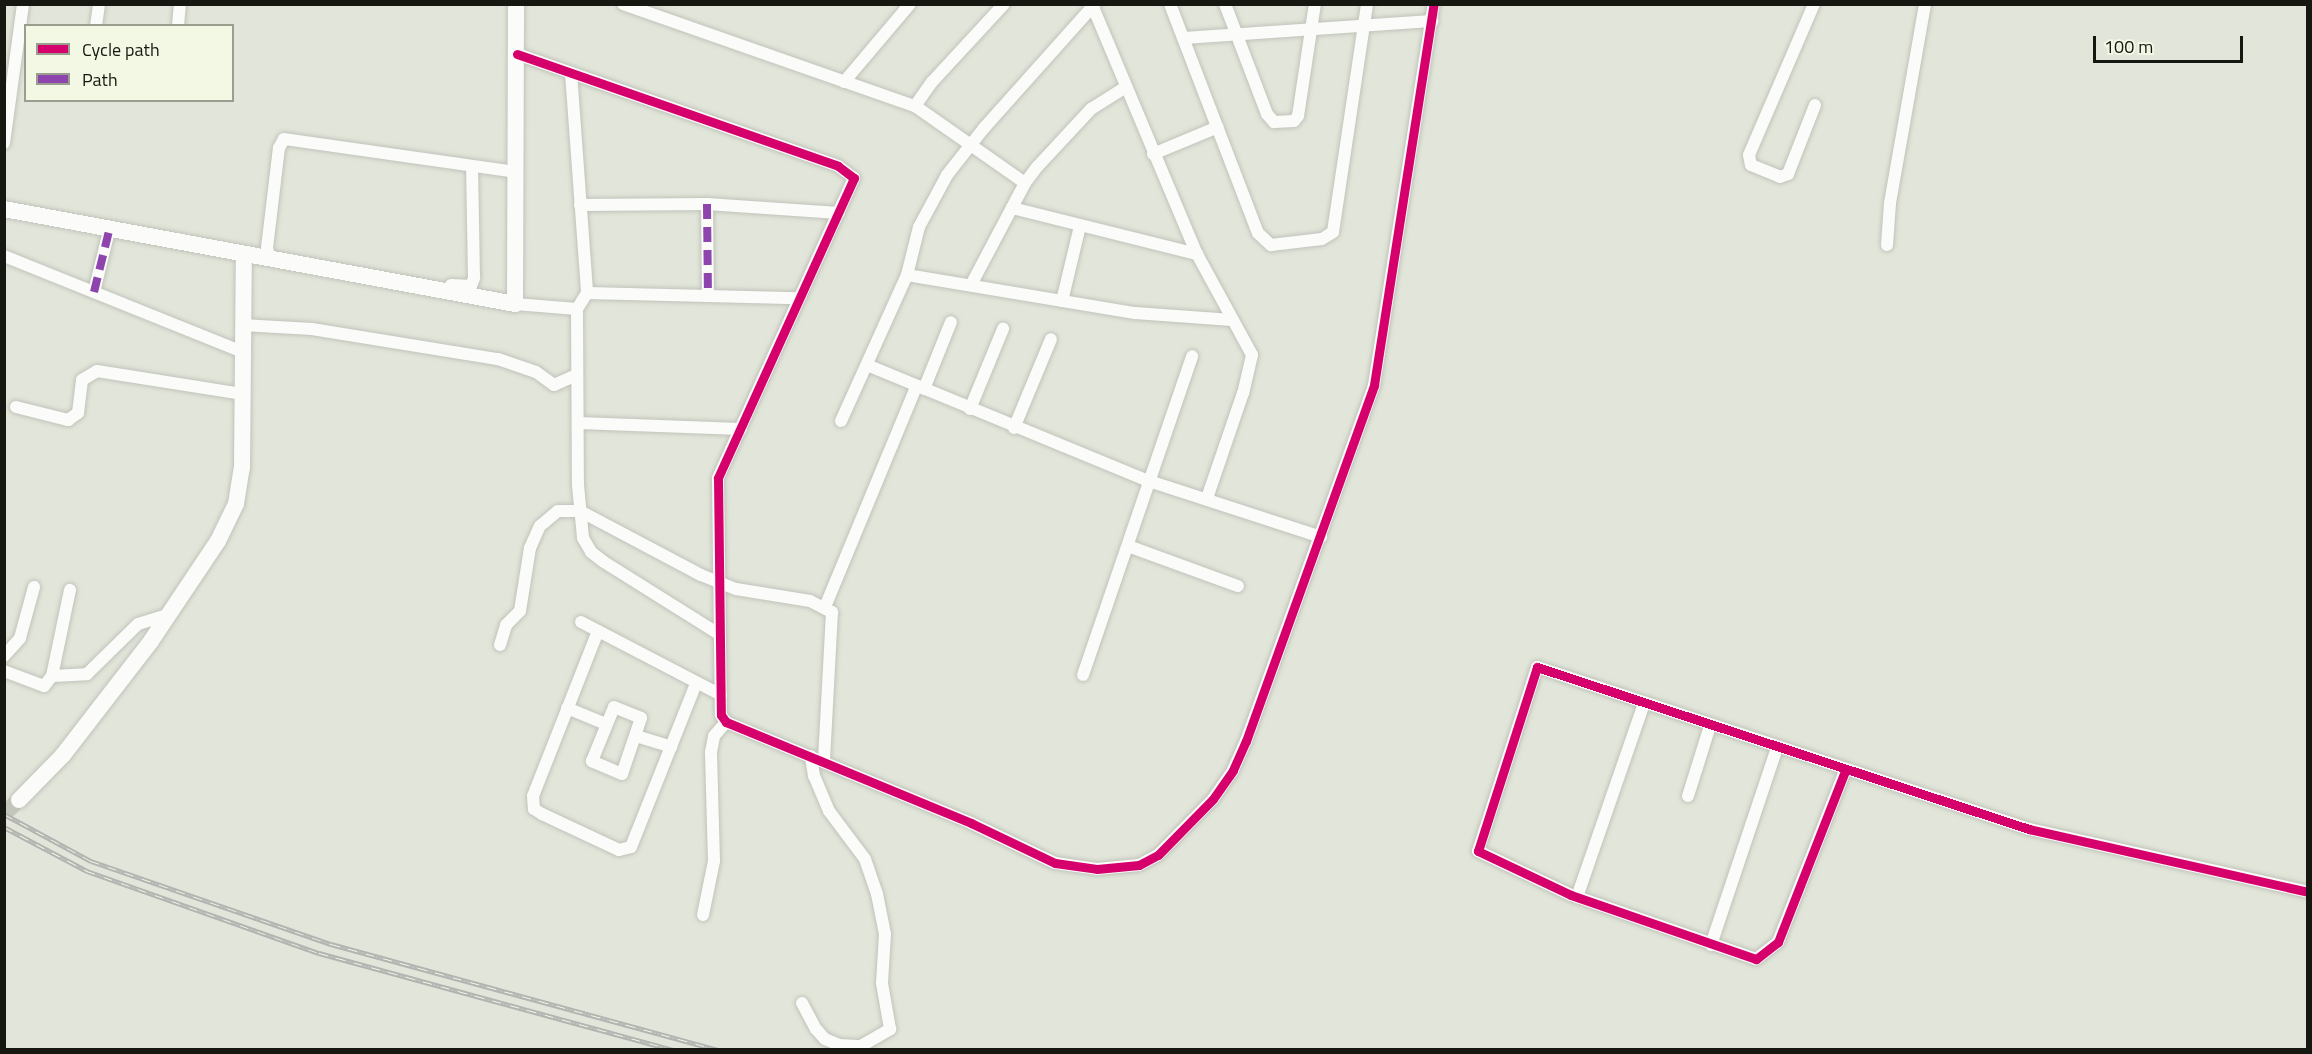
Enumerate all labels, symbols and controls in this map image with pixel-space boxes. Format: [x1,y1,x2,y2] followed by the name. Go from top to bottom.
[24,24,234,102] legend
[2096,24,2246,62] scale bar
[2104,33,2153,60] text: 100 m
[82,36,160,63] text: Cycle path
[82,66,118,93] text: Path

